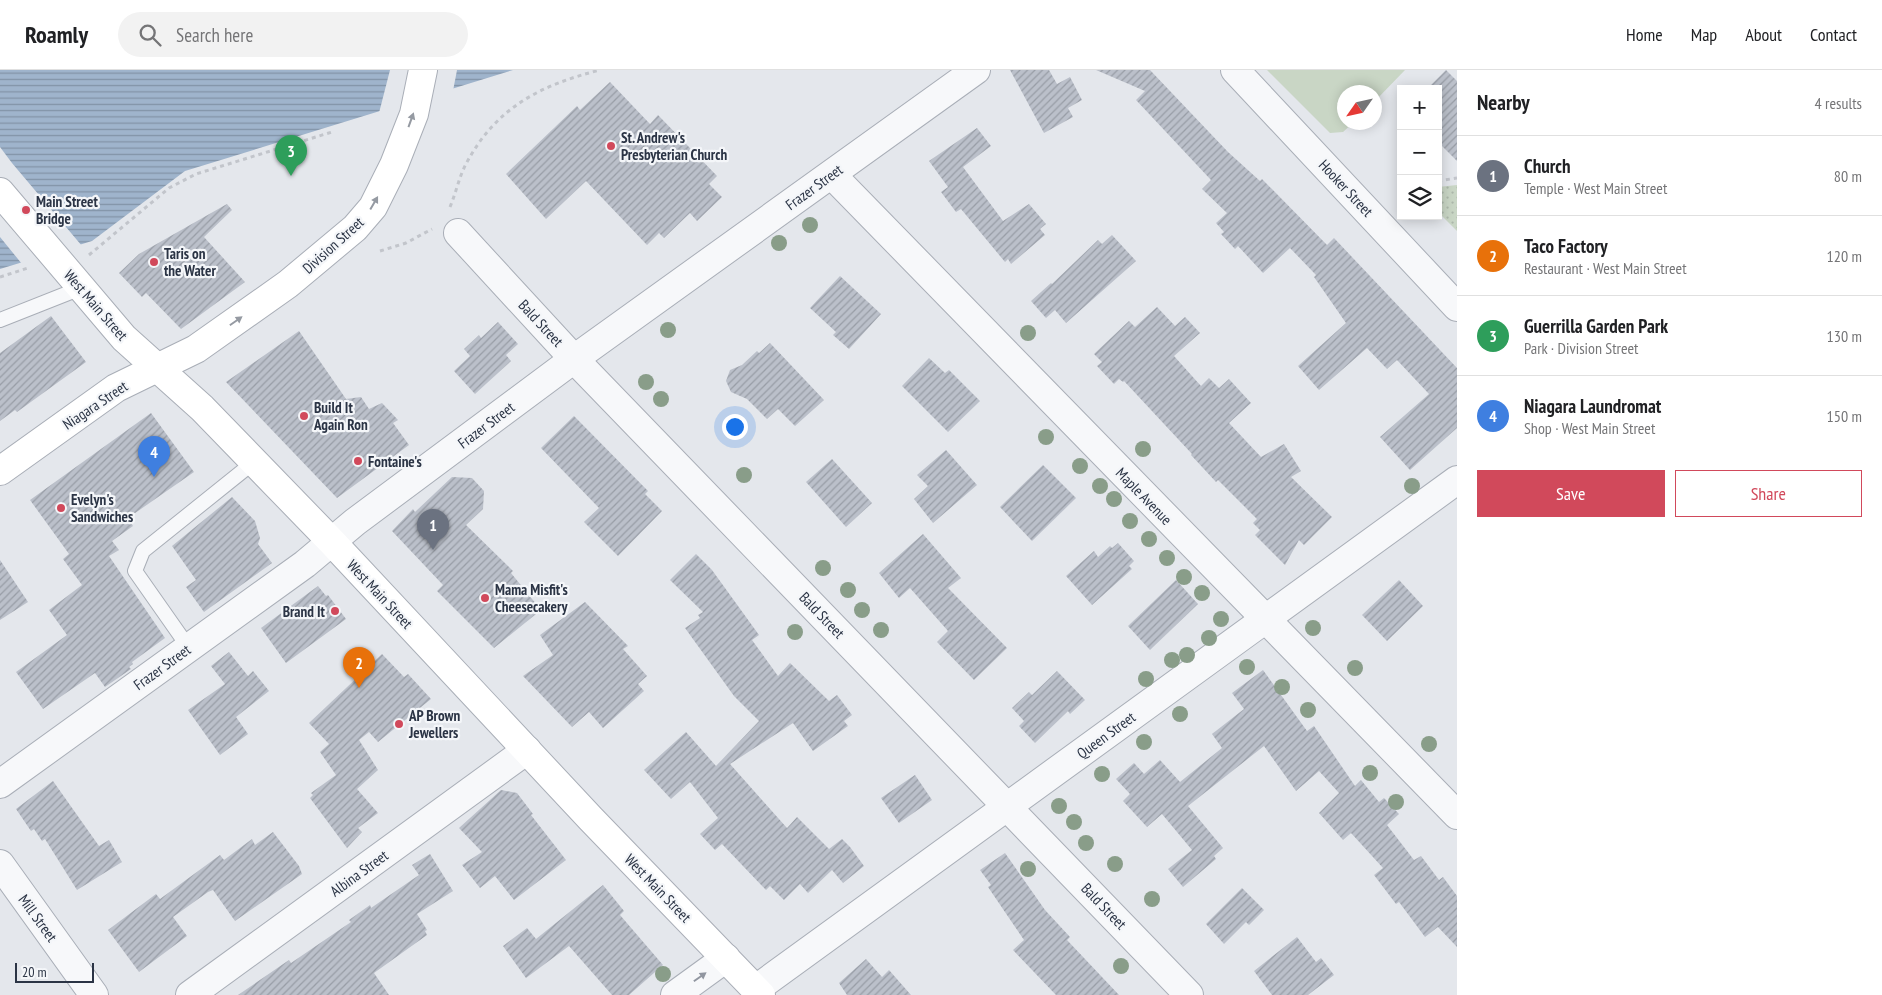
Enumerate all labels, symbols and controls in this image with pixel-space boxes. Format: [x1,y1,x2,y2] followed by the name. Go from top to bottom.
[118,12,468,57] search box
[25,19,88,50] text: Roamly
[136,21,164,49] icon: search
[176,23,253,47] text: Search here
[1626,23,1663,46] text: Home
[1691,23,1717,46] text: Map
[1745,23,1782,46] text: About
[1810,23,1857,46] text: Contact
[1337,85,1382,130] north arrow
[1397,85,1442,220] map controls
[1397,85,1442,130] button: +
[1477,89,1530,116] text: Nearby
[1815,93,1862,113] text: 4 results
[407,112,415,127] one-way arrow
[621,128,727,164] place label: St. Andrew's Presbyterian Church
[1397,130,1442,175] button: −
[275,135,307,176] pin: 3
[605,140,617,152] marker: St. Andrew's Presbyterian Church
[1524,154,1570,178] text: Church
[1315,155,1377,221] street label: Hooker Street
[782,160,846,214] street label: Frazer Street
[1489,166,1497,186] text: 1
[1834,166,1862,186] text: 80 m
[1397,175,1442,220] button: layers
[1524,178,1667,198] text: Temple · West Main Street
[36,192,99,228] place label: Main Street Bridge
[370,196,379,210] one-way arrow
[20,204,32,216] marker: Main Street Bridge
[298,213,368,277] street label: Division Street
[1524,234,1608,258] text: Taco Factory
[164,244,216,280] place label: Taris on the Water
[1489,246,1497,266] text: 2
[1827,246,1862,266] text: 120 m
[148,256,160,268] marker: Taris on the Water
[1524,258,1687,278] text: Restaurant · West Main Street
[60,266,132,344] street label: West Main Street
[515,296,567,350] street label: Bald Street
[1524,314,1668,338] text: Guerrilla Garden Park
[229,316,243,326] one-way arrow
[1489,326,1497,346] text: 3
[1827,326,1862,346] text: 130 m
[1524,338,1638,358] text: Park · Division Street
[59,376,131,434] street label: Niagara Street
[1524,394,1661,418] text: Niagara Laundromat
[313,398,368,434] place label: Build It Again Ron
[454,398,518,452] street label: Frazer Street
[1489,406,1497,426] text: 4
[1827,406,1862,426] text: 150 m
[298,410,310,422] marker: Build It Again Ron
[722,414,748,440] your location
[1524,418,1655,438] text: Shop · West Main Street
[138,436,170,477] pin: 4
[368,452,422,471] place label: Fontaine's
[352,455,364,467] marker: Fontaine's
[1112,463,1176,529] street label: Maple Avenue
[1477,470,1665,517] button: Save
[1675,470,1862,517] button: Share
[71,490,133,526] place label: Evelyn's Sandwiches
[55,502,67,514] marker: Evelyn's Sandwiches
[417,509,449,550] pin: 1
[343,555,417,633] street label: West Main Street
[495,580,568,616] place label: Mama Misfit's Cheesecakery
[795,588,849,642] street label: Bald Street
[479,592,491,604] marker: Mama Misfit's Cheesecakery
[283,602,326,621] place label: Brand It
[329,605,341,617] marker: Brand It
[130,640,194,694] street label: Frazer Street
[343,647,375,688] pin: 2
[408,706,461,742] place label: AP Brown Jewellers
[1073,707,1139,763] street label: Queen Street
[393,718,405,730] marker: AP Brown Jewellers
[326,846,392,900] street label: Albina Street
[621,850,695,926] street label: West Main Street
[1077,879,1131,933] street label: Bald Street
[14,891,62,945] street label: Mill Street
[15,960,94,983] scale bar
[22,963,47,981] text: 20 m
[694,972,707,982] one-way arrow

